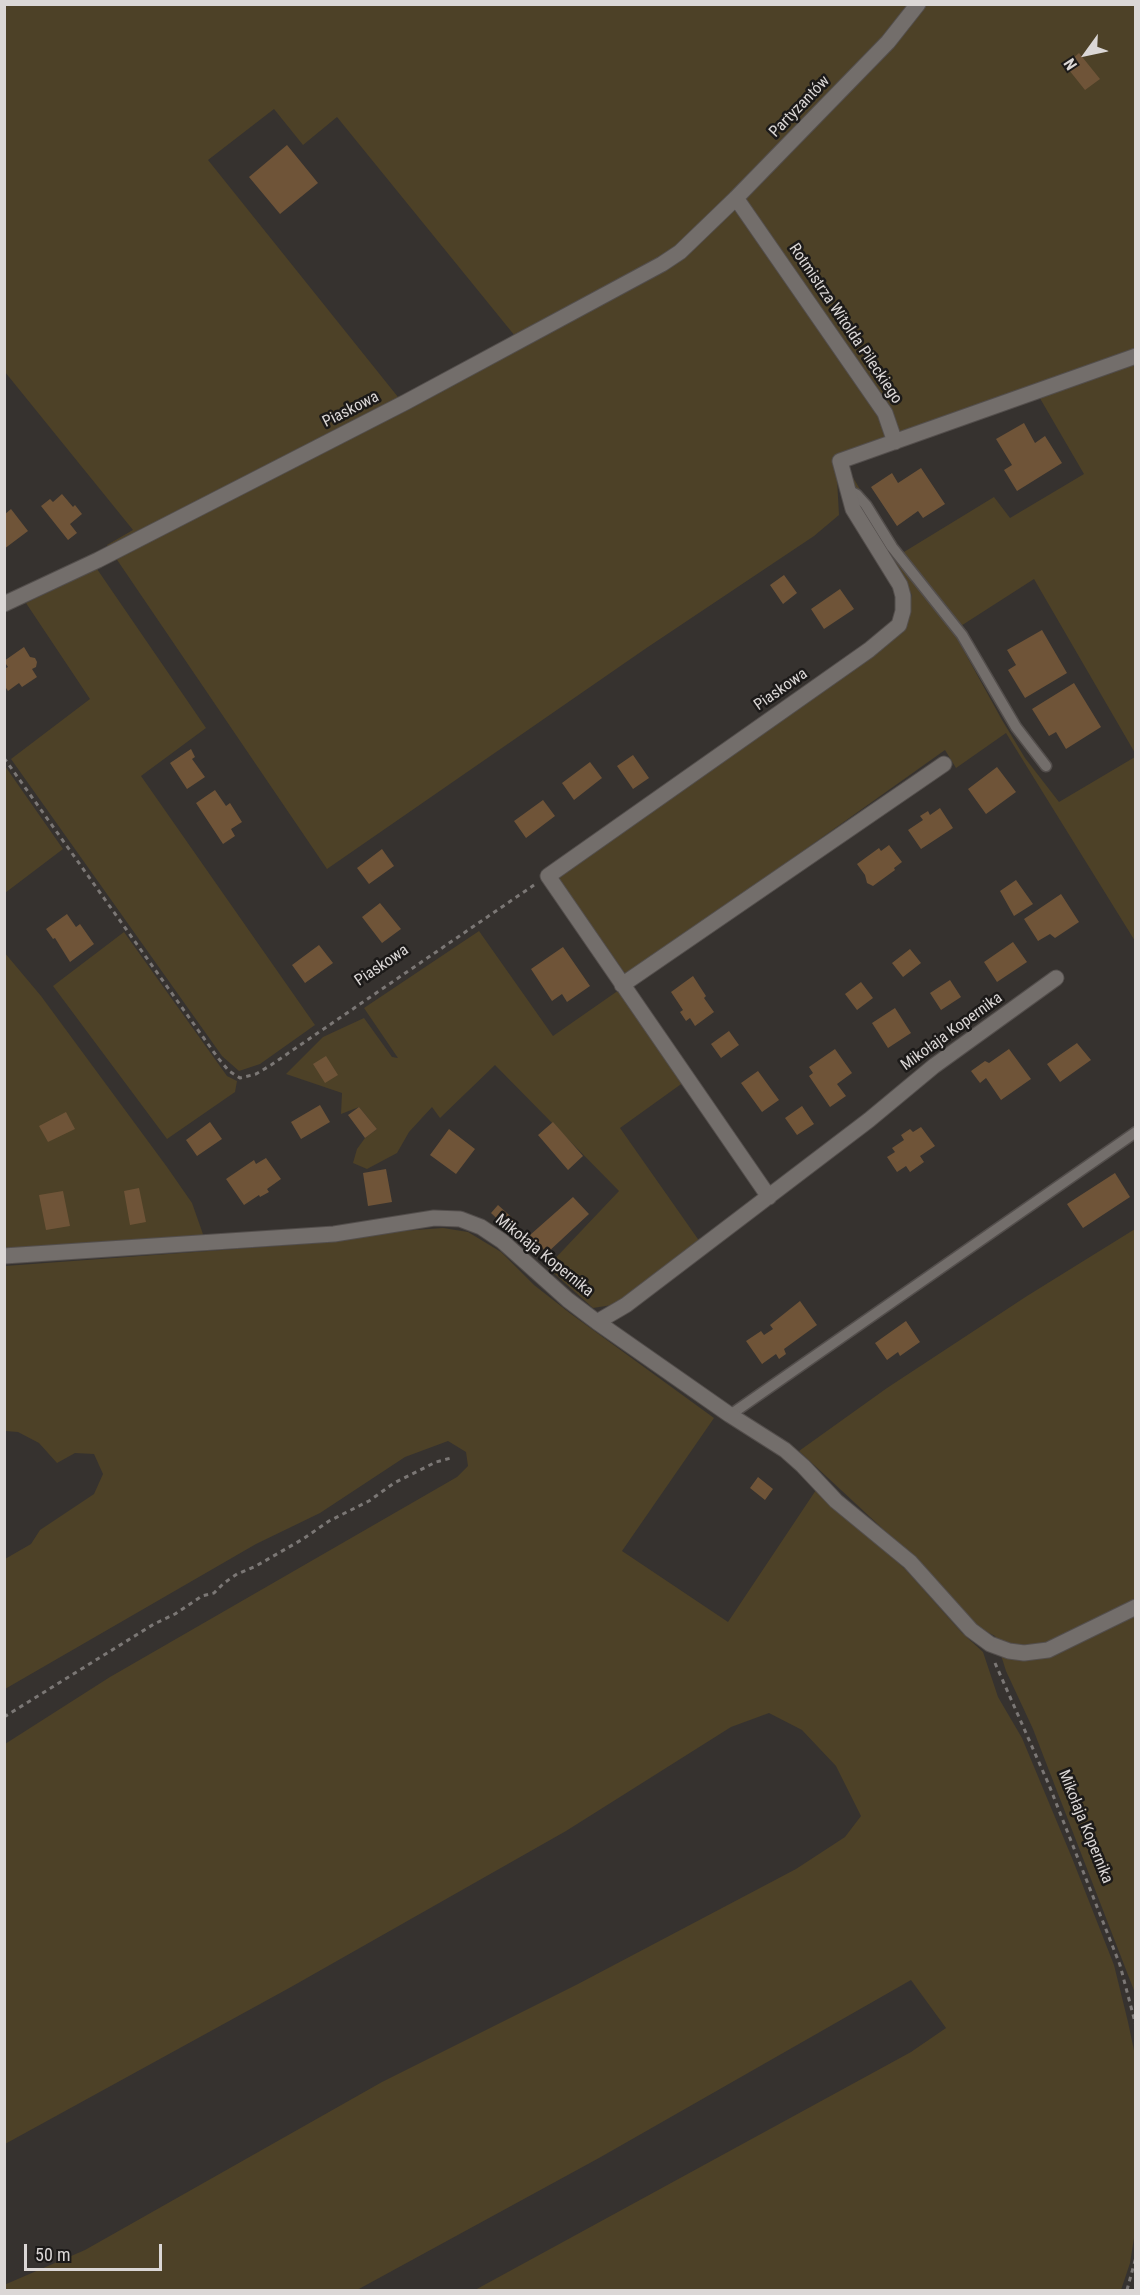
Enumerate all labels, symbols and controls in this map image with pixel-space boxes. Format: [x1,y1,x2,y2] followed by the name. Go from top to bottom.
[1056,24,1116,84] north arrow
[1060,55,1081,73] text: N
[766,72,834,142] street label: Partyzantów
[784,240,906,408] street label: Rotmistrza Witolda Pileckiego
[320,388,382,432] street label: Piaskowa
[751,665,811,715] street label: Piaskowa
[351,941,413,991] street label: Piaskowa
[898,989,1006,1075] street label: Mikołaja Kopernika
[491,1211,597,1301] street label: Mikołaja Kopernika
[1053,1767,1117,1887] street label: Mikołaja Kopernika
[27,2232,165,2270] scale bar
[35,2244,70,2265] text: 50 m

